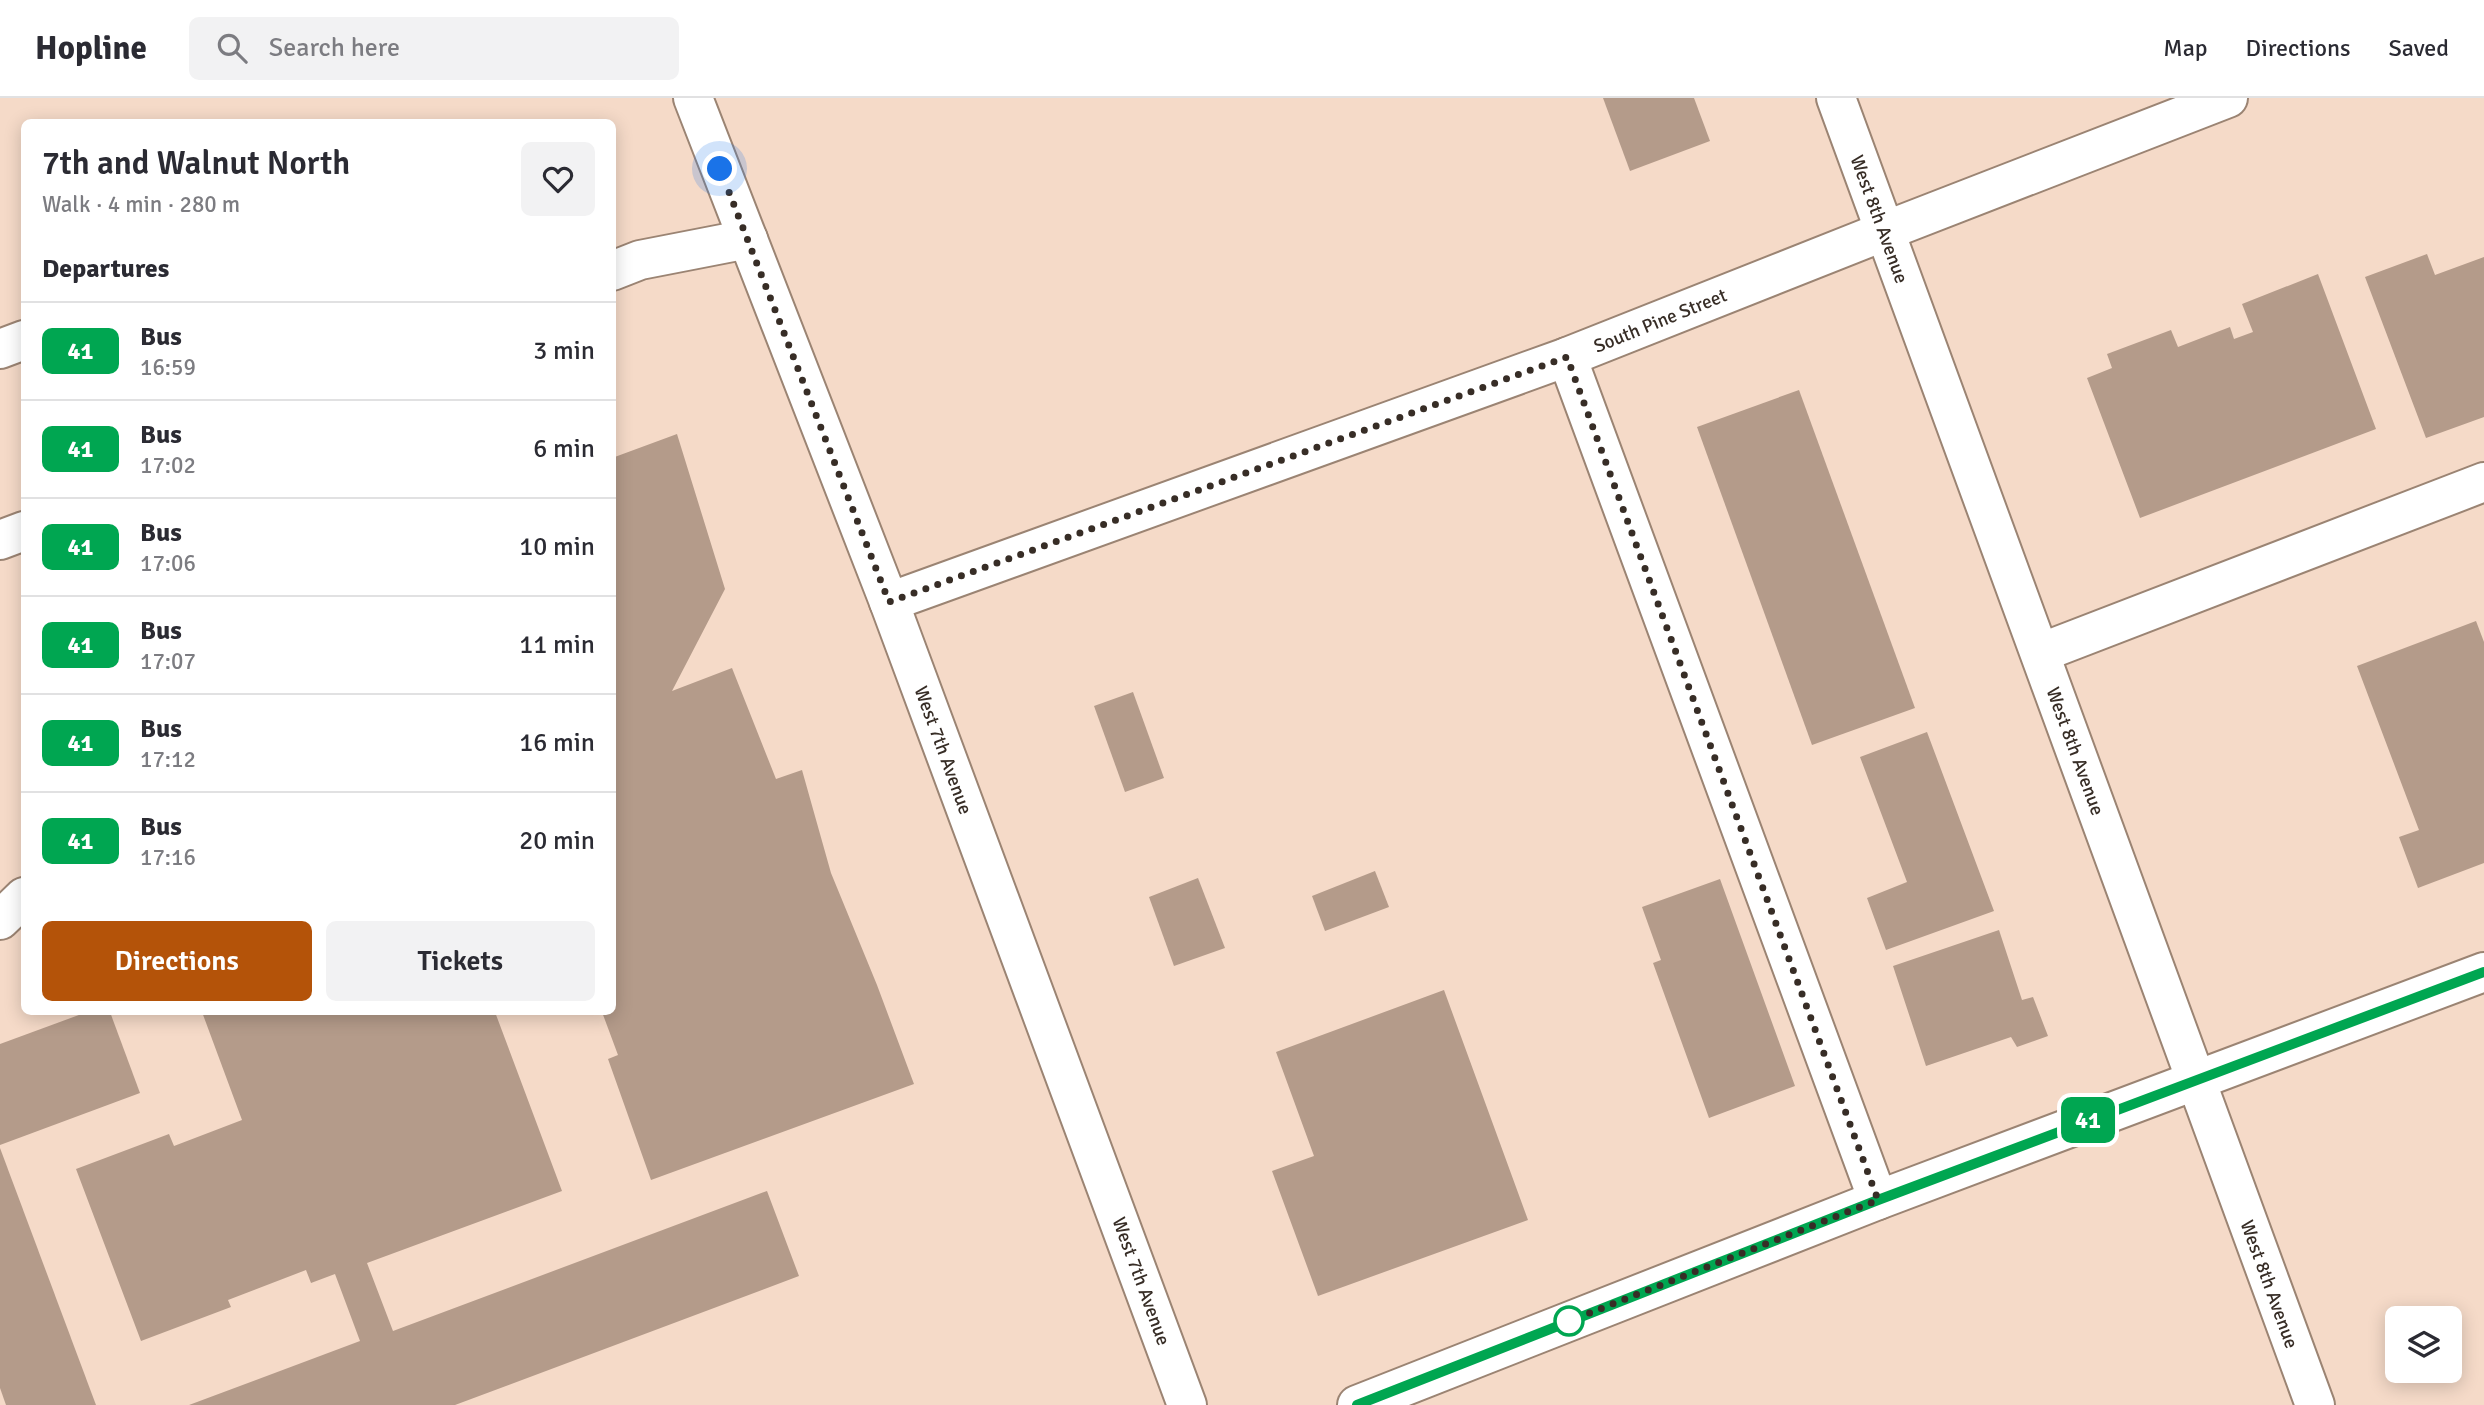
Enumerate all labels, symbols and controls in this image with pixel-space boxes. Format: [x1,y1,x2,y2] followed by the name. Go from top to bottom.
[189,17,679,80] search box
[35,28,147,69] text: Hopline
[213,29,251,67] icon: search
[269,32,400,64] text: Search here
[2163,33,2208,63] text: Map
[2246,33,2351,63] text: Directions
[2389,33,2449,63] text: Saved
[521,142,595,216] button: heart
[42,143,350,184] text: 7th and Walnut North
[702,151,737,186] your location
[1845,152,1913,287] street label: West 8th Avenue
[42,190,240,219] text: Walk · 4 min · 280 m
[42,253,169,285] text: Departures
[1590,283,1731,359] street label: South Pine Street
[140,321,182,353] text: Bus
[533,335,595,367] text: 3 min
[68,336,93,366] text: 41
[140,353,196,382] text: 16:59
[140,419,182,451] text: Bus
[533,433,595,465] text: 6 min
[68,434,93,464] text: 41
[140,451,196,480] text: 17:02
[140,517,182,549] text: Bus
[519,531,595,563] text: 10 min
[68,532,93,562] text: 41
[140,549,196,578] text: 17:06
[140,615,182,647] text: Bus
[519,629,595,661] text: 11 min
[68,630,93,660] text: 41
[140,647,196,676] text: 17:07
[909,683,977,818] street label: West 7th Avenue
[2041,684,2109,819] street label: West 8th Avenue
[140,713,182,745] text: Bus
[519,727,595,759] text: 16 min
[68,728,93,758] text: 41
[140,745,196,774] text: 17:12
[140,811,182,843] text: Bus
[519,825,595,857] text: 20 min
[68,826,93,856] text: 41
[140,843,196,872] text: 17:16
[42,921,312,1001] button: Directions
[326,921,595,1001] button: Tickets
[2056,1097,2120,1143] line badge: 41
[2075,1105,2101,1135] text: 41
[1107,1214,1175,1349] street label: West 7th Avenue
[2235,1217,2303,1352] street label: West 8th Avenue
[1554,1306,1584,1336] unlabelled marker
[2385,1306,2462,1383] map controls
[2385,1306,2462,1383] button: layers

